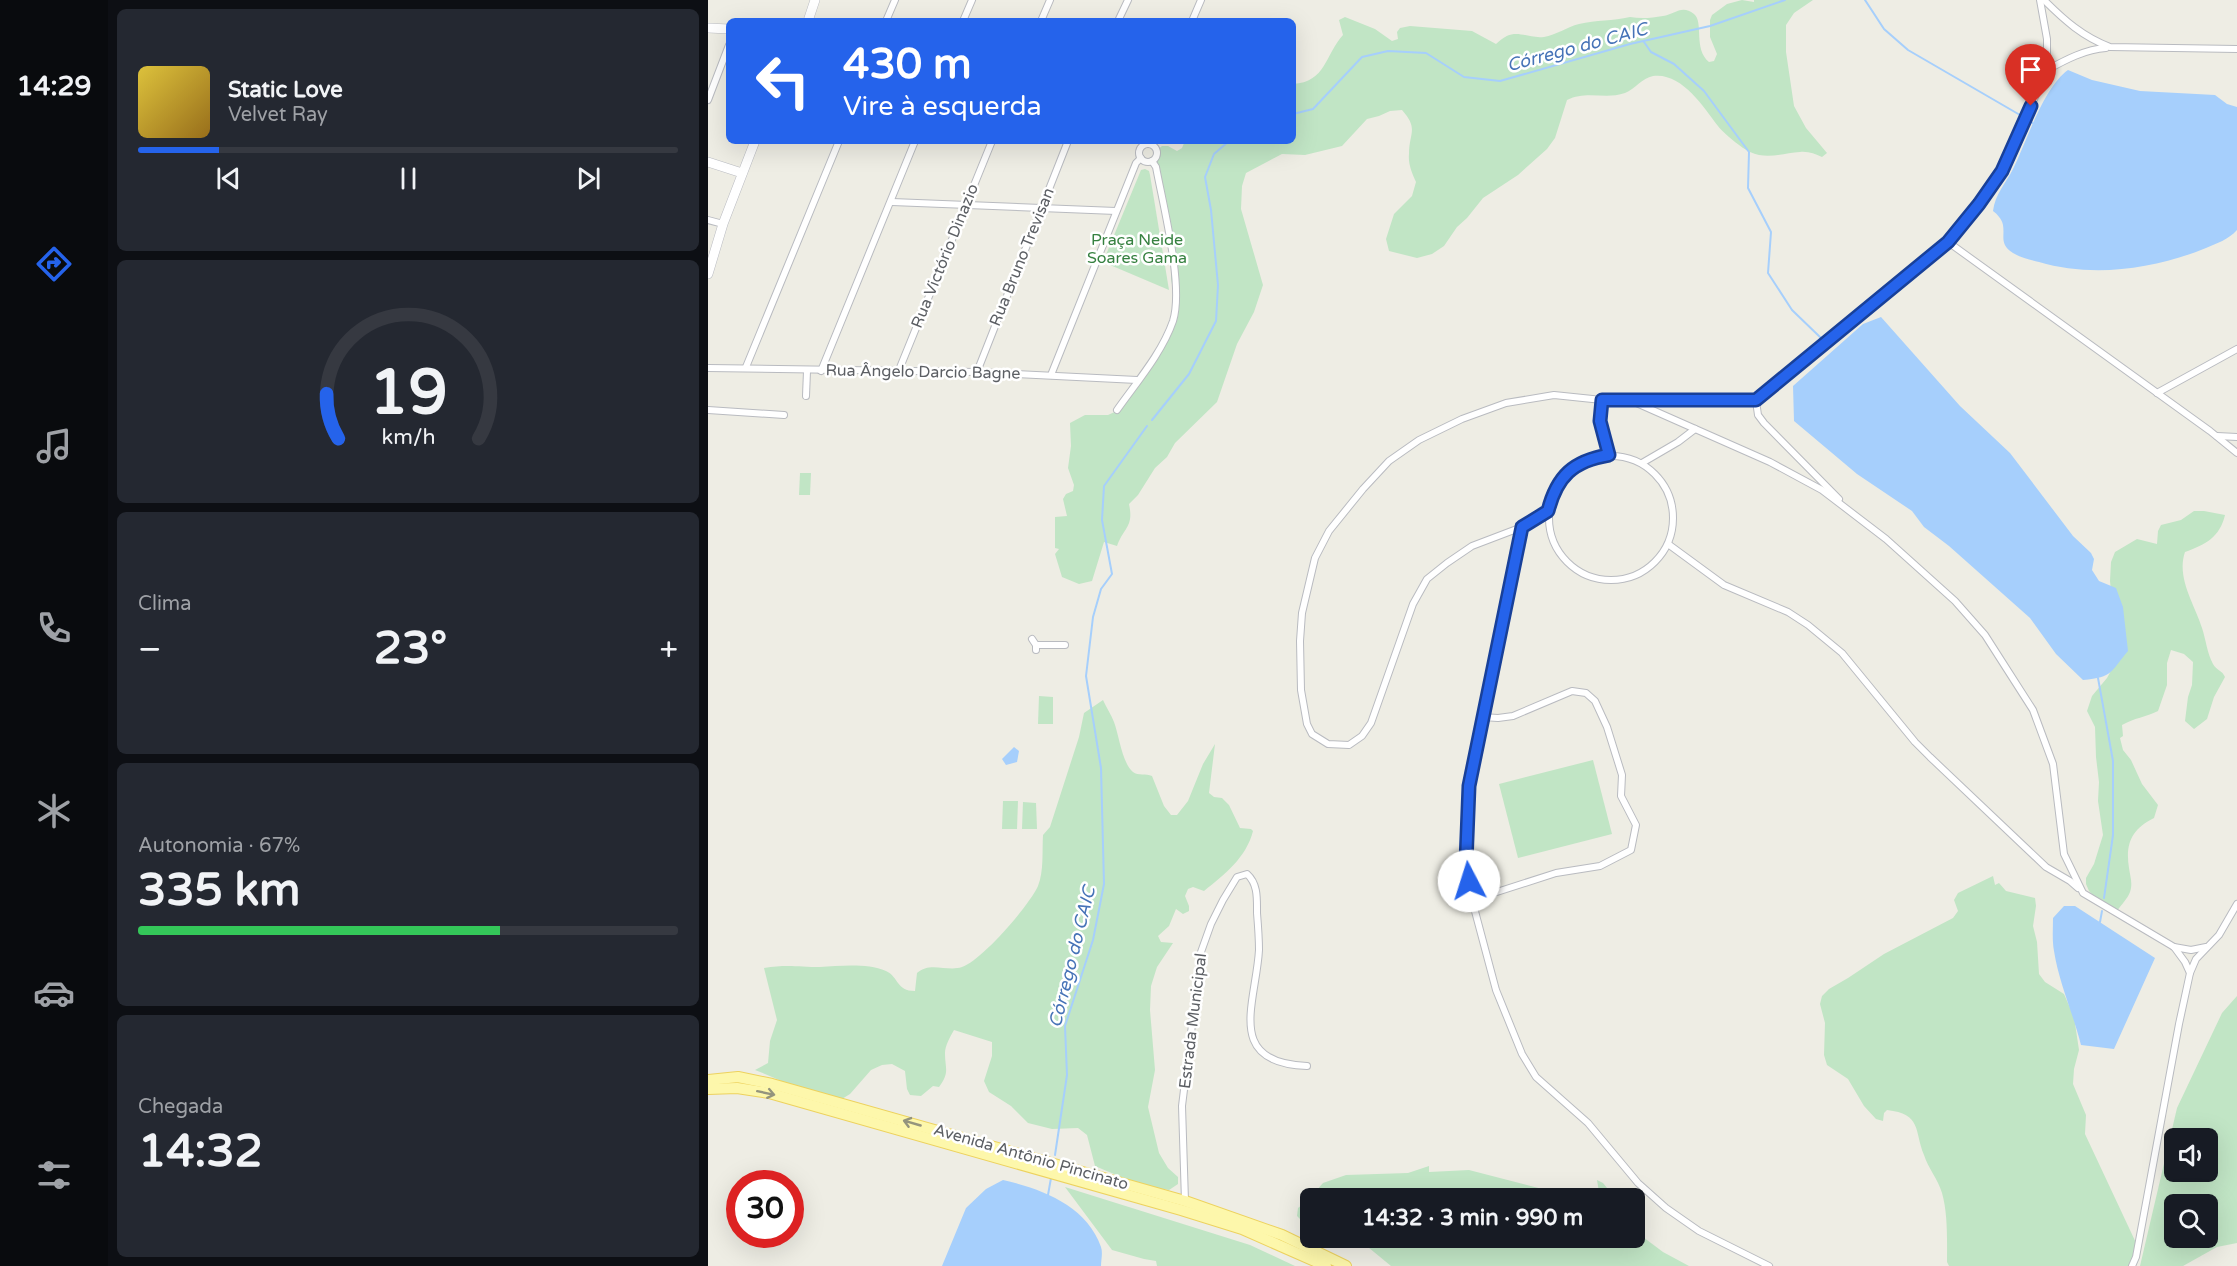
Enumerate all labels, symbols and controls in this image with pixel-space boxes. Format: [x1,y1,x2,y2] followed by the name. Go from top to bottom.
[1504,17,1652,76] water label: Córrego do CAIC
[843,39,972,90] text: 430 m
[744,42,822,120] icon: left
[2005,44,2056,106] pin
[2014,53,2047,86] icon: arrive
[17,70,91,103] text: 14:29
[228,77,343,103] text: Static Love
[843,90,1042,123] text: Vire à esquerda
[228,103,328,127] text: Velvet Ray
[212,162,245,195] icon: previous
[392,162,425,195] icon: pause
[572,162,605,195] icon: next
[907,181,983,331] street label: Rua Victório Dinazio
[985,185,1059,329] street label: Rua Bruno Trevisan
[1087,230,1187,268] park label: Praça Neide Soares Gama
[33,243,75,285] icon: directions
[369,356,447,431] text: 19
[825,360,1021,384] street label: Rua Ângelo Darcio Bagne
[381,424,435,450] text: km/h
[33,425,75,467] icon: music
[138,592,191,616] text: Clima
[33,607,75,649] icon: phone
[374,622,447,676] text: 23°
[138,630,162,669] text: −
[659,630,678,669] text: +
[33,790,75,832] icon: climate
[138,834,300,858] text: Autonomia · 67%
[1437,849,1501,913] position arrow
[138,864,300,918] text: 335 km
[1044,882,1101,1030] water label: Córrego do CAIC
[1175,952,1211,1090] street label: Estrada Municipal
[33,972,75,1014] icon: car
[756,1088,775,1099] one-way arrow
[138,1095,223,1119] text: Chegada
[903,1117,922,1128] one-way arrow
[931,1120,1131,1194] street label: Avenida Antônio Pincinato
[138,1125,263,1179] text: 14:32
[2164,1128,2218,1248] map controls
[2164,1128,2218,1182] button: sound
[33,1154,75,1196] icon: filters
[726,1170,804,1248] speed limit sign: 30
[2164,1194,2218,1248] button: search
[1362,1205,1583,1231] text: 14:32 · 3 min · 990 m

